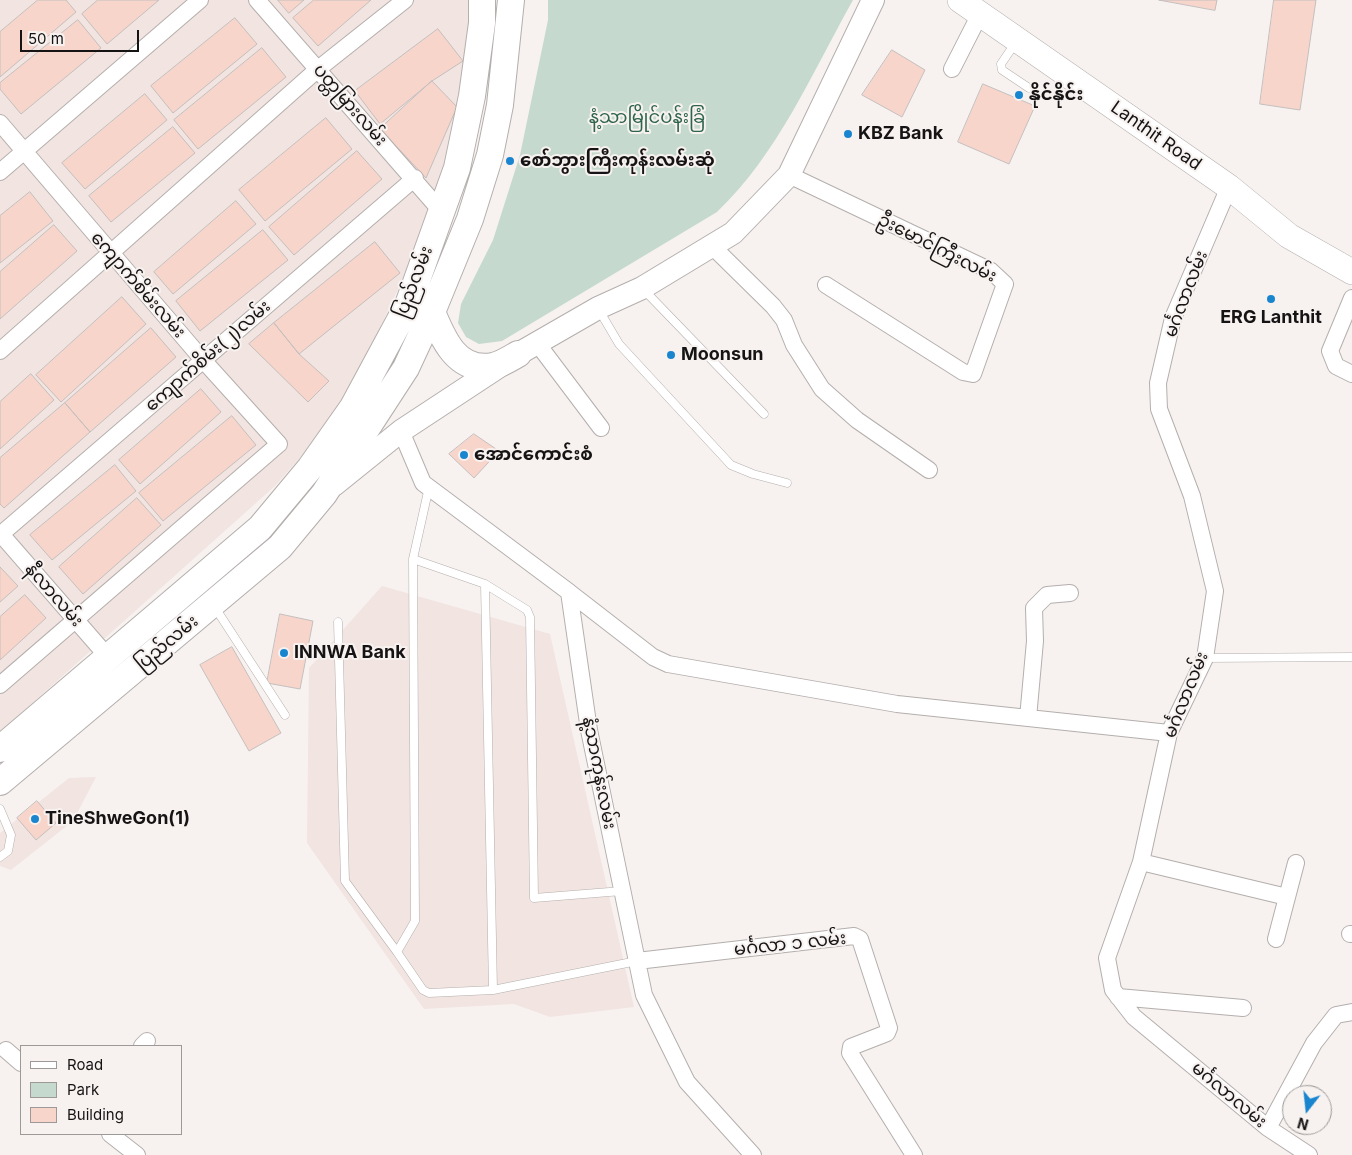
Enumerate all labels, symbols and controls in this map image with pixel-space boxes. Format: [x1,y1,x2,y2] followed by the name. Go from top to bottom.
[22,20,141,52] scale bar
[28,29,64,48] text: 50 m
[308,60,392,150] street label: ပတ္တမြားလမ်း
[1029,84,1083,106] place label: နိုင်နိုင်း
[1013,89,1025,101] marker: နိုင်နိုင်း
[1106,97,1206,175] street label: Lanthit Road
[589,107,705,129] park label: နံ့သာမြိုင်ပန်းခြံ
[858,123,943,145] place label: KBZ Bank
[842,128,854,140] marker: KBZ Bank
[520,150,715,172] place label: စော်ဘွားကြီးကုန်းလမ်းဆုံ
[504,155,516,167] marker: စော်ဘွားကြီးကုန်းလမ်းဆုံ
[874,209,1000,287] street label: ဦးမောင်ကြီးလမ်း
[86,228,190,342] street label: ကျောက်စိမ်းလမ်း
[390,243,438,321] street label: ပြည်လမ်း
[1160,248,1212,340] street label: မင်္ဂလာလမ်း
[1265,293,1277,305] marker: ERG Lanthit
[141,296,275,416] street label: ကျောက်စိမ်း(၂)လမ်း
[1220,307,1322,329] place label: ERG Lanthit
[681,344,764,366] place label: Moonsun
[665,349,677,361] marker: Moonsun
[474,444,593,466] place label: အောင်ကောင်းစံ
[458,449,470,461] marker: အောင်ကောင်းစံ
[20,559,88,631] street label: နီလာလမ်း
[131,611,203,675] street label: ပြည်လမ်း
[294,642,406,664] place label: INNWA Bank
[278,647,290,659] marker: INNWA Bank
[1159,649,1213,741] street label: မင်္ဂလာလမ်း
[578,715,620,831] street label: နံ့သာကုန်းလမ်း
[45,808,190,830] place label: TineShweGon(1)
[29,813,41,825] marker: TineShweGon(1)
[733,927,847,961] street label: မင်္ဂလာ ၁ လမ်း
[20,1045,182,1135] legend
[67,1055,103,1074] text: Road
[1187,1057,1271,1133] street label: မင်္ဂလာလမ်း
[67,1080,99,1099] text: Park
[1282,1085,1332,1135] north arrow
[67,1105,124,1124] text: Building
[1296,1114,1310,1134] text: N

